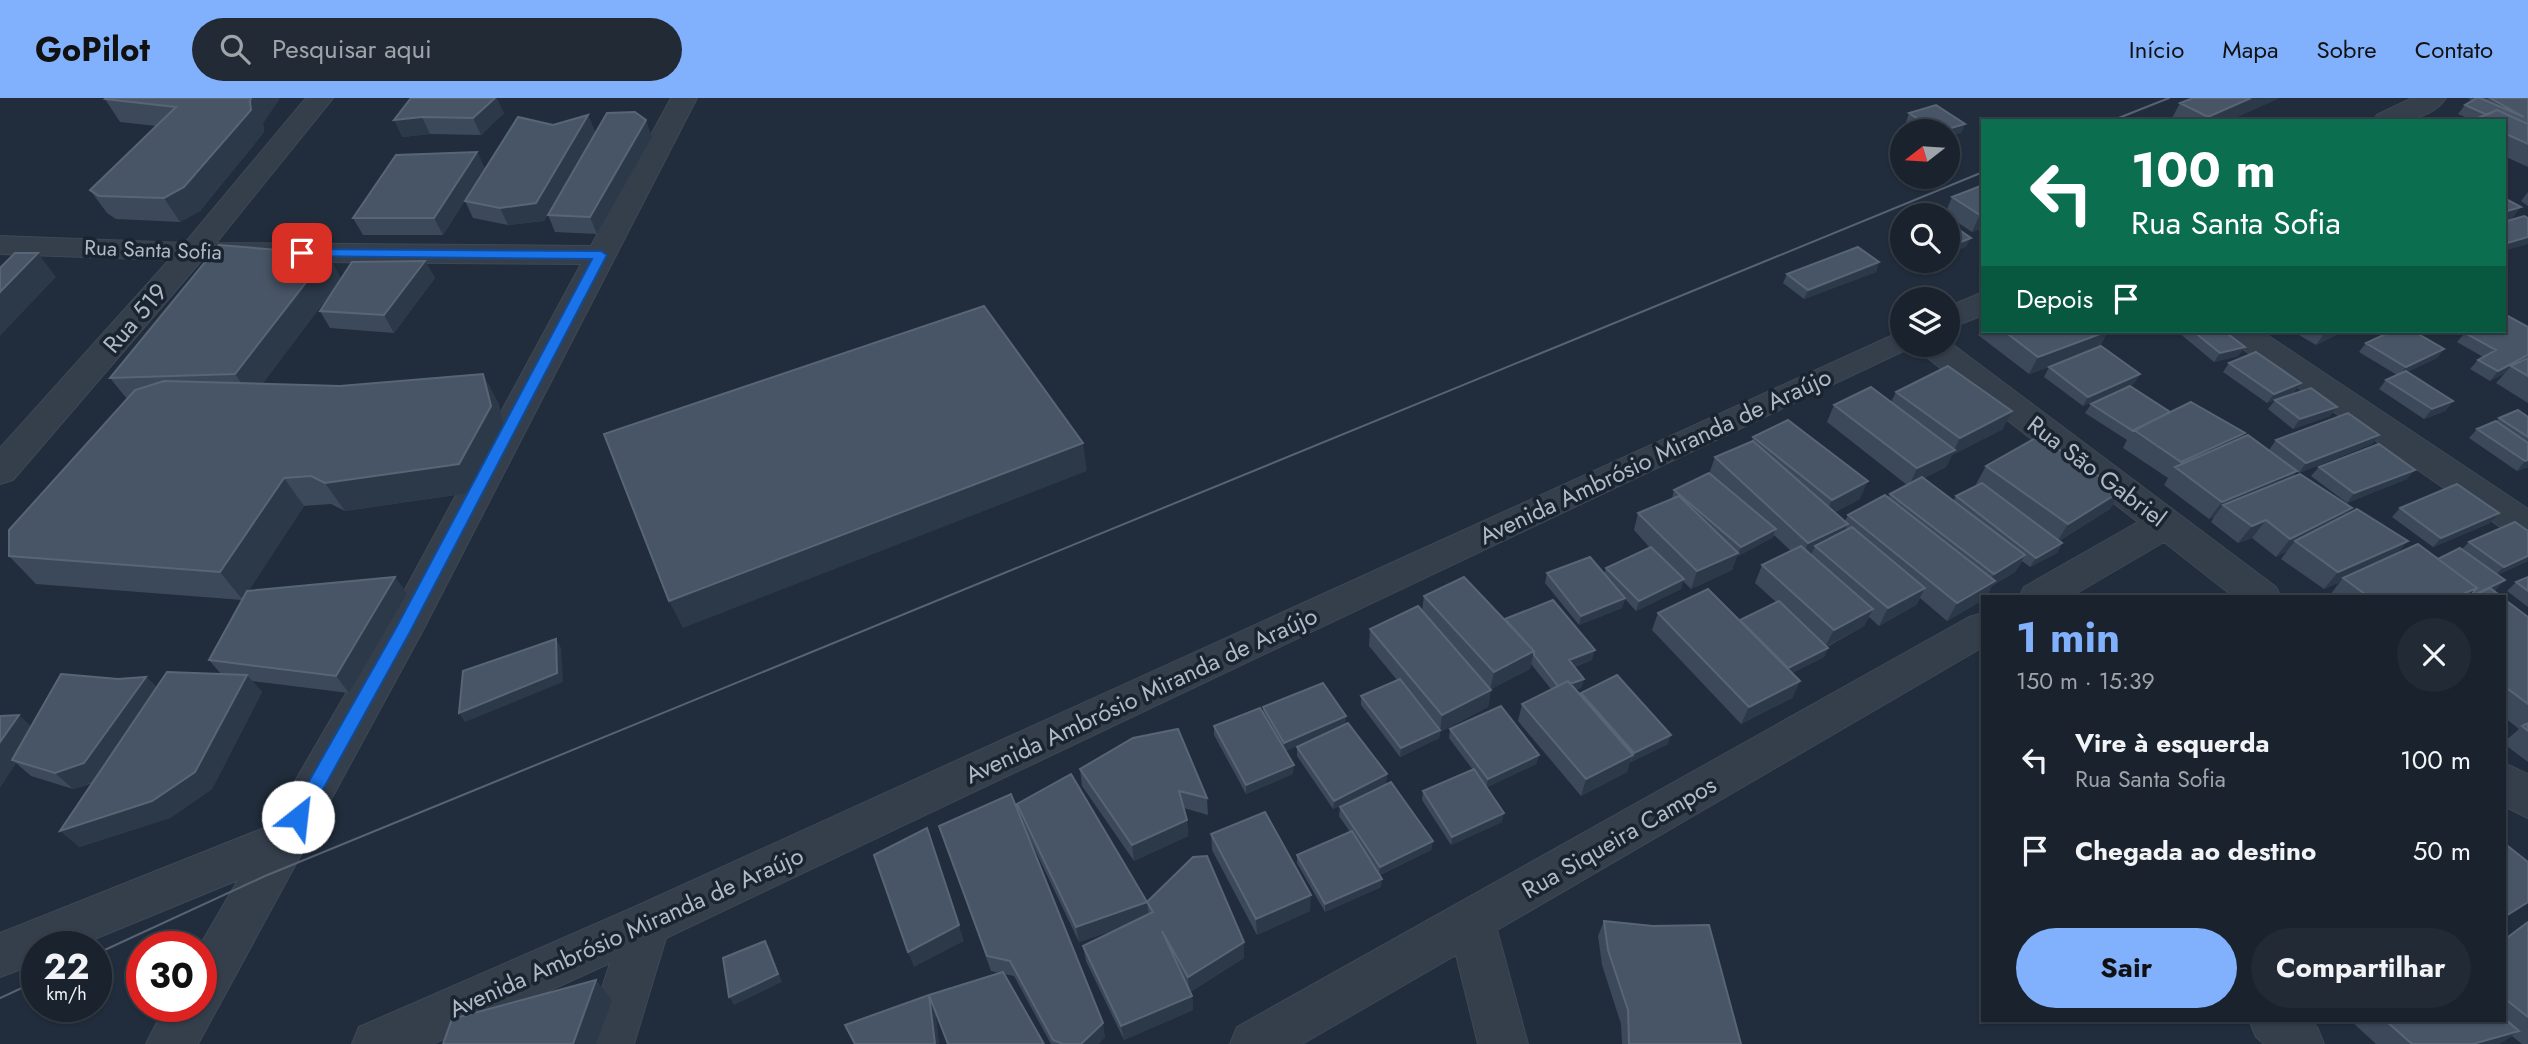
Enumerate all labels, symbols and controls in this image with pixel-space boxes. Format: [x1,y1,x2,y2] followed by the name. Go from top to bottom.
[192,18,682,81] search box
[35,26,150,73] text: GoPilot
[216,30,254,68] icon: search
[272,30,432,68] text: Pesquisar aqui
[2129,32,2184,67] text: Início
[2222,32,2279,67] text: Mapa
[2317,32,2377,67] text: Sobre
[2415,32,2493,67] text: Contato
[1890,119,1960,189] north arrow
[1890,119,1960,357] map controls
[2131,135,2276,205] text: 100 m
[2016,147,2107,238] icon: left
[2131,200,2341,246] text: Rua Santa Sofia
[1890,203,1960,273] button: search
[272,223,332,283] pin
[84,233,222,267] street label: Rua Santa Sofia
[283,234,321,272] icon: arrive
[95,275,175,361] street label: Rua 519
[2016,280,2093,318] text: Depois
[2107,280,2145,318] icon: arrive
[1890,287,1960,357] button: layers
[1473,359,1837,553] street label: Avenida Ambrósio Miranda de Araújo
[2020,407,2174,535] street label: Rua São Gabriel
[959,598,1323,792] street label: Avenida Ambrósio Miranda de Araújo
[2016,607,2120,668] text: 1 min
[2397,618,2471,692] button: close
[2016,664,2155,698] text: 150 m · 15:39
[2075,724,2270,762] text: Vire à esquerda
[2016,741,2054,779] icon: left
[2400,741,2471,779] text: 100 m
[2075,762,2226,796] text: Rua Santa Sofia
[1515,767,1723,907] street label: Rua Siqueira Campos
[261,780,335,854] position arrow
[2016,832,2054,870] icon: arrive
[2075,832,2316,870] text: Chegada ao destino
[2413,832,2471,870] text: 50 m
[443,838,809,1026] street label: Avenida Ambrósio Miranda de Araújo
[2016,928,2237,1008] button: Sair
[2251,928,2471,1008] button: Compartilhar
[126,931,217,1022] speed limit sign: 30
[44,942,89,992] text: 22
[46,981,87,1007] text: km/h

